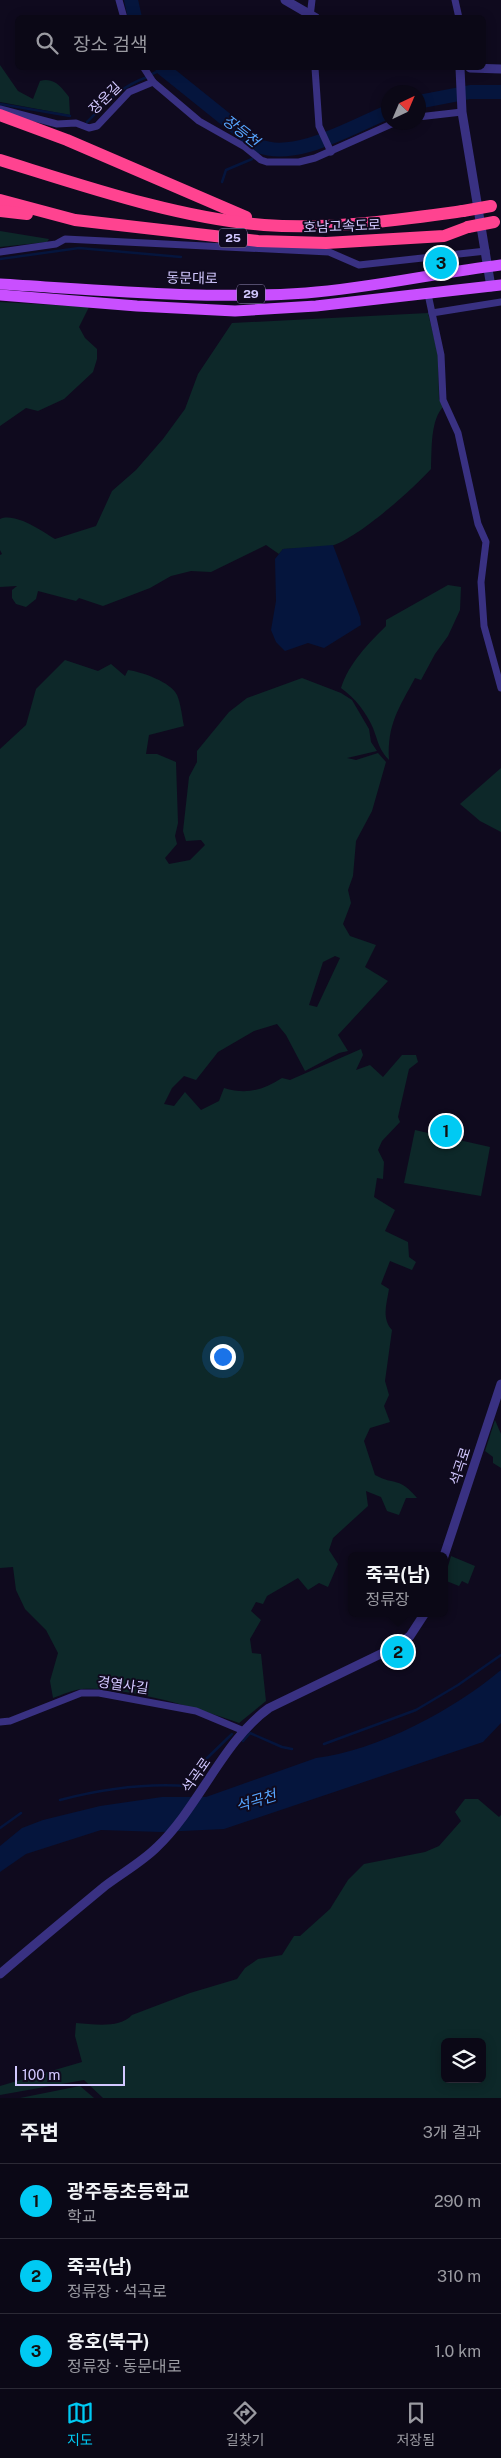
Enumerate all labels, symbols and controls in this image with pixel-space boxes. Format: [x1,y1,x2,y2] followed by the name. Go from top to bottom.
[15,15,486,70] search box
[33,29,61,57] icon: search
[73,33,148,55] text: 장소 검색
[86,79,124,117] street label: 장운길
[381,85,426,130] north arrow
[220,111,265,151] water label: 장등천
[303,217,381,235] street label: 호남고속도로
[219,228,247,248] road number: 25
[425,244,457,282] pin: 3
[166,270,218,286] street label: 동문대로
[237,284,265,304] road number: 29
[430,1112,462,1150] pin: 1
[210,1344,236,1370] your location
[446,1445,474,1487] street label: 석곡로
[348,1552,448,1617] popup
[365,1563,431,1585] text: 죽곡(남)
[365,1590,410,1609] text: 정류장
[382,1633,414,1671] pin: 2
[96,1673,150,1697] street label: 경열사길
[178,1754,214,1795] street label: 석곡로
[234,1786,280,1815] water label: 석곡천
[441,2038,486,2083] map controls
[441,2038,486,2083] button: layers
[15,2063,125,2086] scale bar
[22,2067,60,2083] text: 100 m
[20,2120,59,2145] text: 주변
[423,2123,481,2142] text: 3개 결과
[67,2180,189,2202] text: 광주동초등학교
[33,2192,39,2211] text: 1
[434,2192,481,2211] text: 290 m
[67,2207,96,2226] text: 학교
[67,2255,132,2277] text: 죽곡(남)
[31,2267,41,2286] text: 2
[437,2267,481,2286] text: 310 m
[67,2282,167,2301] text: 정류장 · 석곡로
[67,2330,150,2352] text: 용호(북구)
[31,2342,41,2361] text: 3
[434,2342,481,2361] text: 1.0 km
[67,2357,181,2376] text: 정류장 · 동문대로
[66,2399,94,2449] tab: 지도
[226,2399,265,2449] tab: 길찾기
[396,2399,435,2449] tab: 저장됨

